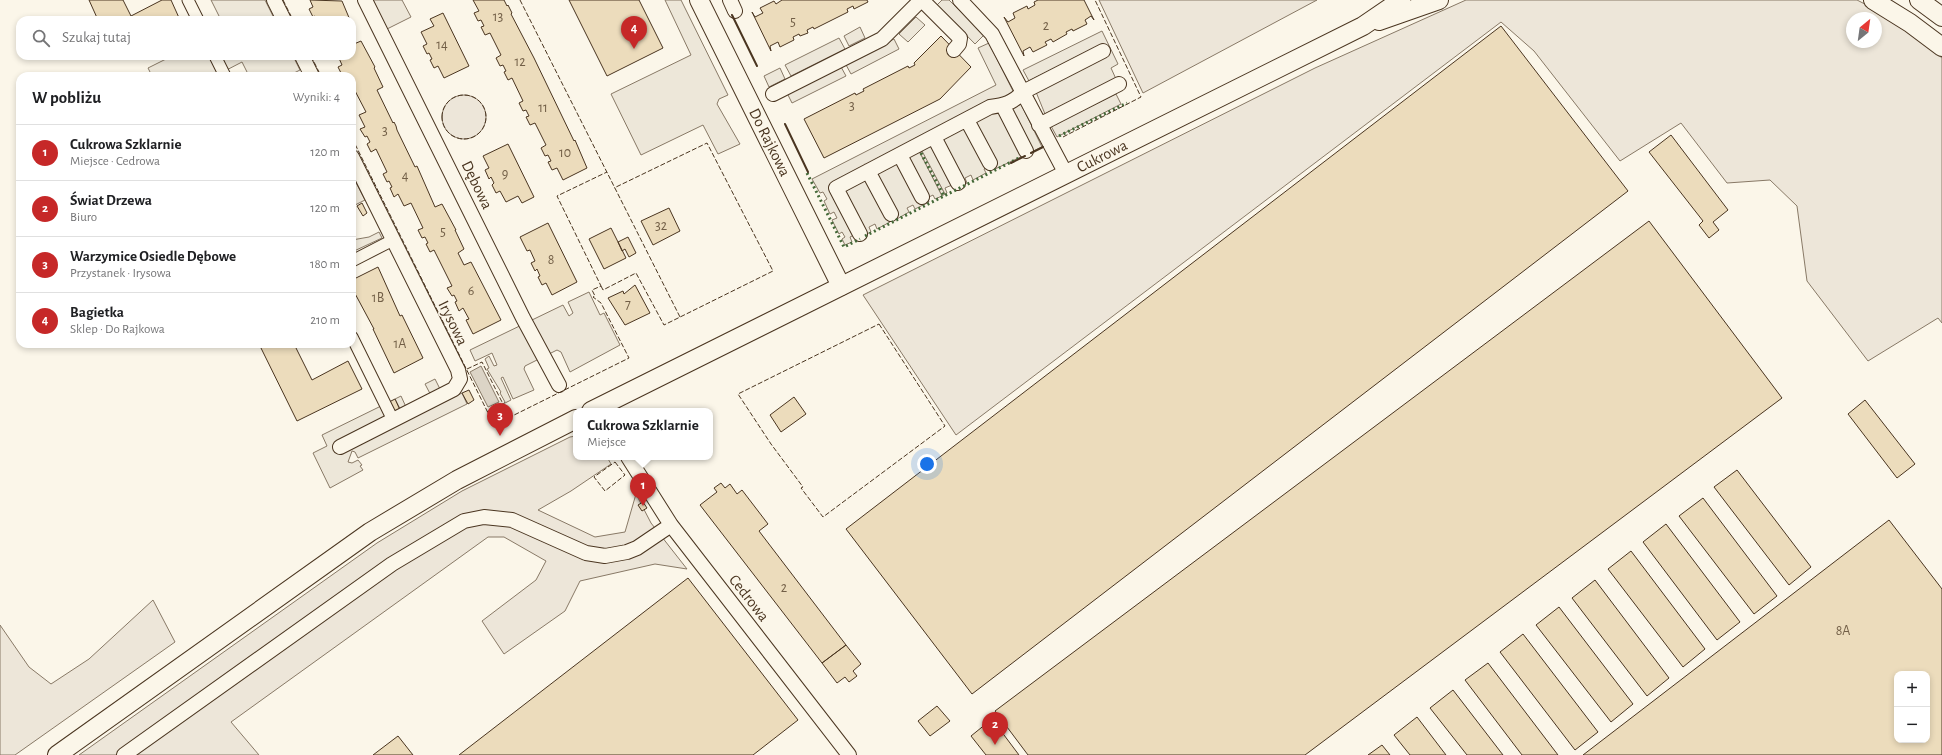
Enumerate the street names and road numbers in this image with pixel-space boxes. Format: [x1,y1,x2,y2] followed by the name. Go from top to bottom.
[746,106,793,179] street label: Do Rajkowa
[1074,137,1130,175] street label: Cukrowa
[459,158,495,212] street label: Dębowa
[434,298,471,348] street label: Irysowa
[726,572,772,624] street label: Cedrowa

